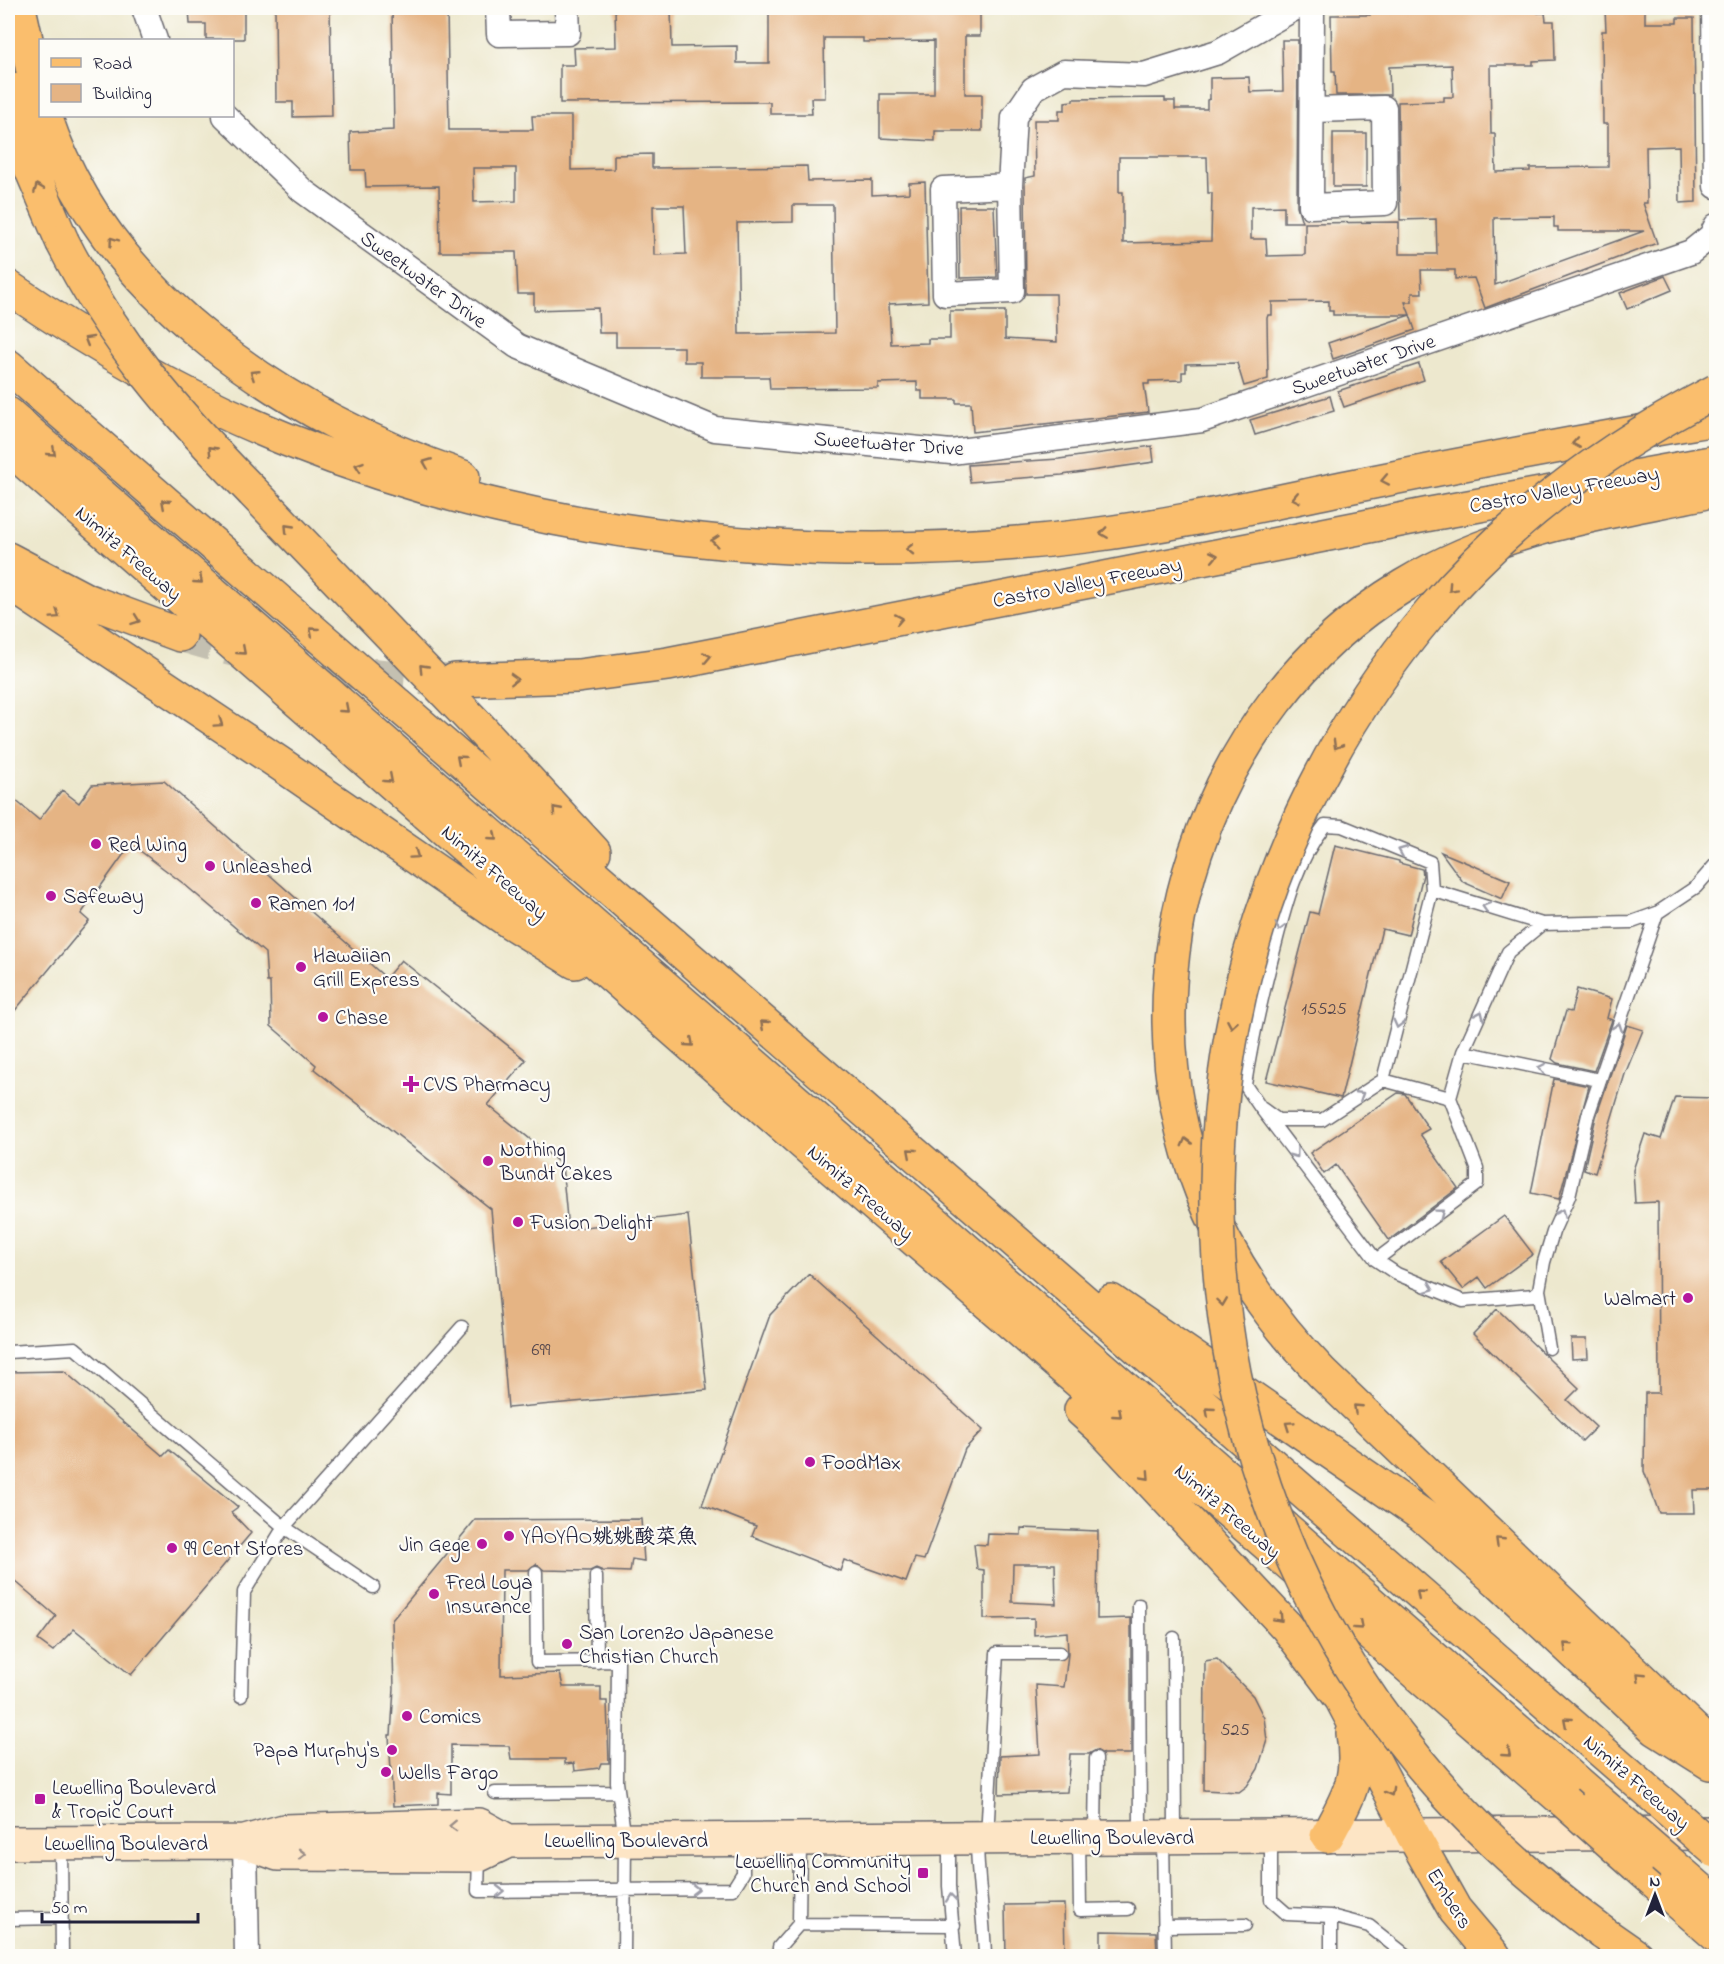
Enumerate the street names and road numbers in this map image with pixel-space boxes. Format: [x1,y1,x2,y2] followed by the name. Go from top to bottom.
[353,224,493,337] street label: Sweetwater Drive
[1288,327,1440,405] street label: Sweetwater Drive
[813,425,965,465] street label: Sweetwater Drive
[1467,460,1662,524] street label: Castro Valley Freeway
[66,499,188,611] street label: Nimitz Freeway
[990,551,1185,619] street label: Castro Valley Freeway
[432,818,554,930] street label: Nimitz Freeway
[798,1138,920,1250] street label: Nimitz Freeway
[1165,1457,1287,1569] street label: Nimitz Freeway
[1574,1728,1696,1840] street label: Nimitz Freeway
[1030,1824,1194,1856] street label: Lewelling Boulevard
[544,1827,708,1859] street label: Lewelling Boulevard
[44,1830,208,1862] street label: Lewelling Boulevard
[1418,1863,1479,1935] street label: Embers

